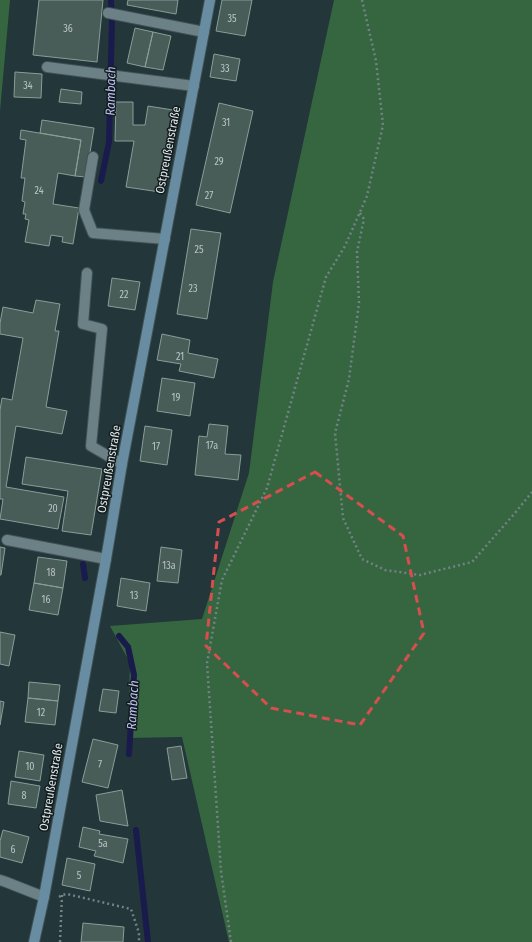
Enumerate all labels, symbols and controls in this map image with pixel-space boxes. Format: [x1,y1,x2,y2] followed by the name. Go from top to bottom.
[227,13,237,25] house number: 35
[63,23,73,35] house number: 36
[220,63,230,75] house number: 33
[103,66,118,116] water label: Rambach
[23,80,33,92] house number: 34
[153,105,183,195] street label: Ostpreußenstraße
[222,117,230,129] house number: 31
[214,156,224,168] house number: 29
[34,185,44,197] house number: 24
[205,190,213,202] house number: 27
[195,244,204,256] house number: 25
[189,283,198,295] house number: 23
[120,289,129,301] house number: 22
[176,351,184,363] house number: 21
[172,392,181,404] house number: 19
[94,424,124,514] street label: Ostpreußenstraße
[206,440,218,452] house number: 17a
[152,441,160,453] house number: 17
[48,503,58,515] house number: 20
[162,560,176,572] house number: 13a
[47,567,55,579] house number: 18
[130,590,139,602] house number: 13
[42,594,50,606] house number: 16
[124,680,141,730] water label: Rambach
[37,707,46,719] house number: 12
[36,742,66,832] street label: Ostpreußenstraße
[98,759,102,771] house number: 7
[25,761,35,773] house number: 10
[22,790,27,802] house number: 8
[98,838,108,850] house number: 5a
[11,844,16,856] house number: 6
[77,870,82,882] house number: 5

